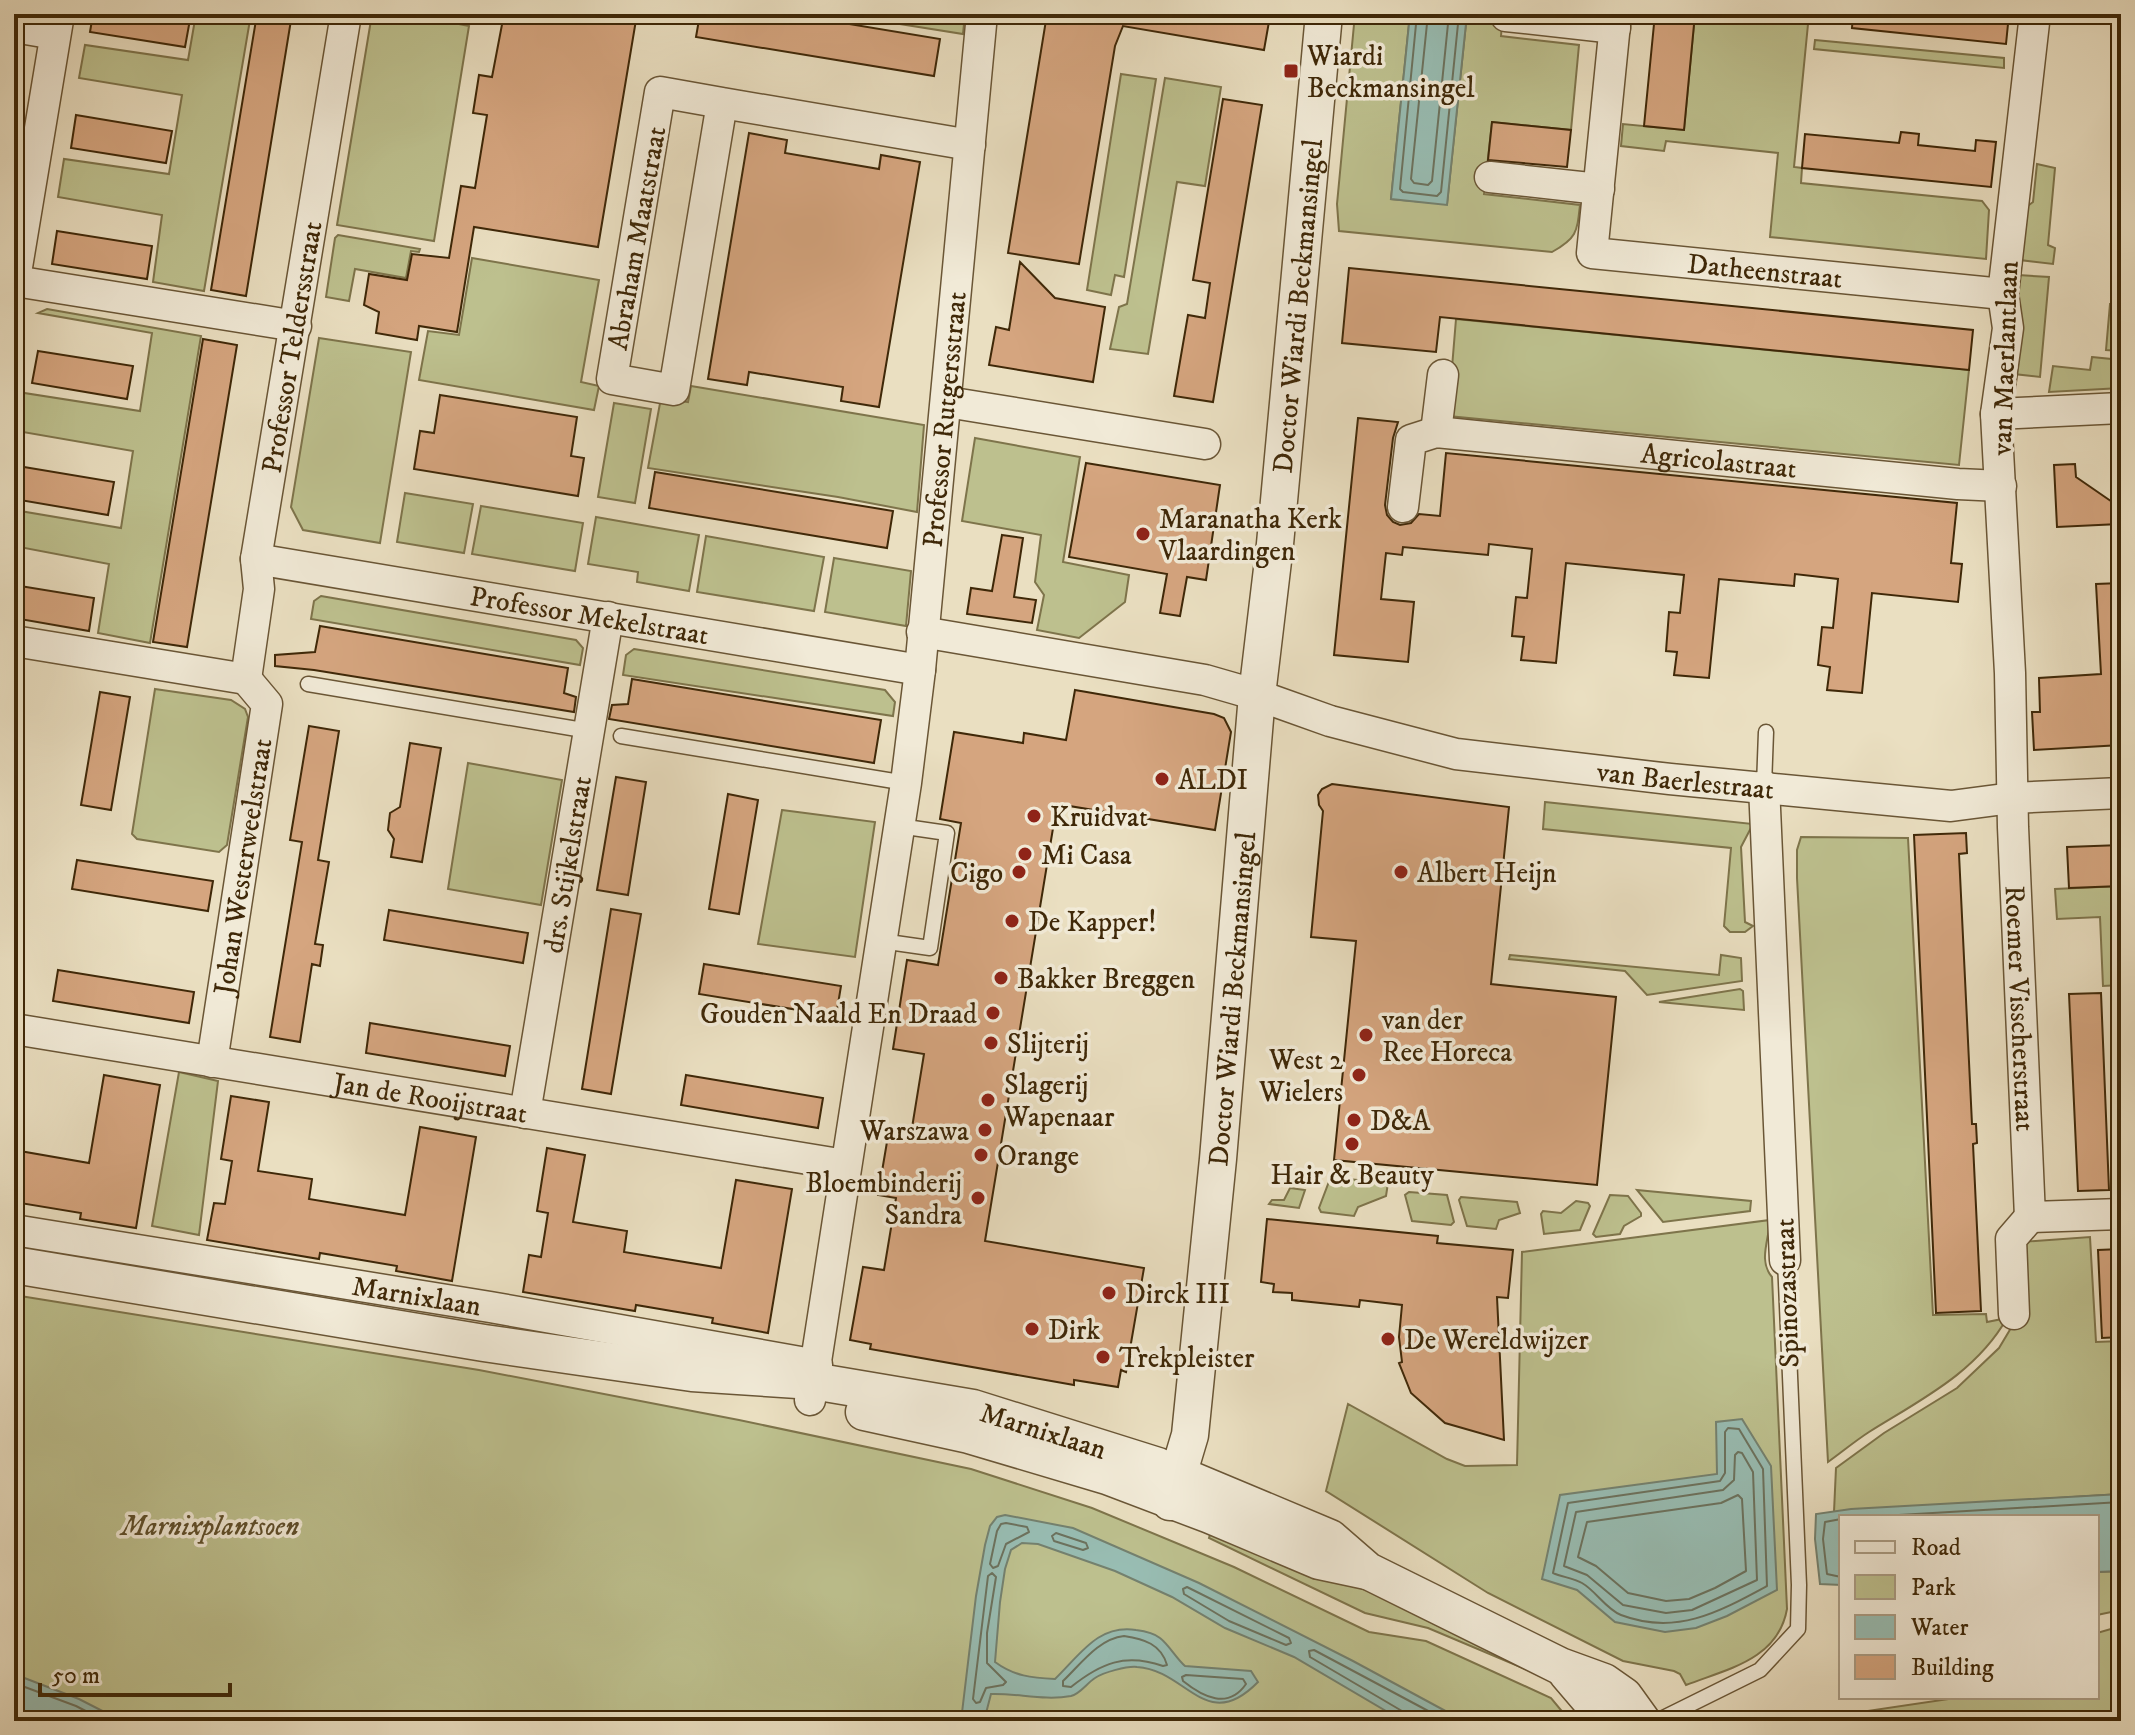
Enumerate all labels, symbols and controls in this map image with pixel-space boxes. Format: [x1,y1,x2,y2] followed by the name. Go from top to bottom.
[1306,39,1475,106] place label: Wiardi Beckmansingel
[1282,62,1300,80] marker: Wiardi Beckmansingel
[601,124,674,353] street label: Abraham Maatstraat
[1266,137,1331,475] street label: Doctor Wiardi Beckmansingel
[254,219,331,476] street label: Professor Teldersstraat
[1686,247,1844,297] street label: Datheenstraat
[1985,260,2026,457] street label: van Maerlantlaan
[916,290,975,549] street label: Professor Rutgersstraat
[1639,436,1798,487] street label: Agricolastraat
[1158,502,1342,569] place label: Maranatha Kerk Vlaardingen
[1134,525,1152,543] marker: Maranatha Kerk Vlaardingen
[467,579,711,653] street label: Professor Mekelstraat
[206,736,281,1000] street label: Johan Westerweelstraat
[1594,754,1776,808] street label: van Baerlestraat
[1178,763,1248,798] place label: ALDI
[1153,770,1171,788] marker: ALDI
[536,773,600,956] street label: drs. Stijkelstraat
[1050,800,1148,835] place label: Kruidvat
[1025,807,1043,825] marker: Kruidvat
[1201,830,1264,1168] street label: Doctor Wiardi Beckmansingel
[1041,838,1132,873] place label: Mi Casa
[1016,845,1034,863] marker: Mi Casa
[950,856,1003,891] place label: Cigo
[1417,856,1557,891] place label: Albert Heijn
[1010,863,1028,881] marker: Cigo
[1392,863,1410,881] marker: Albert Heijn
[1997,885,2042,1132] street label: Roemer Visscherstraat
[1028,905,1156,940] place label: De Kapper!
[1003,912,1021,930] marker: De Kapper!
[1017,962,1196,997] place label: Bakker Breggen
[992,969,1010,987] marker: Bakker Breggen
[700,997,977,1032] place label: Gouden Naald En Draad
[1381,1003,1512,1070] place label: van der Ree Horeca
[984,1004,1002,1022] marker: Gouden Naald En Draad
[1357,1026,1375,1044] marker: van der Ree Horeca
[1007,1027,1089,1062] place label: Slijterij
[982,1034,1000,1052] marker: Slijterij
[1258,1043,1343,1110] place label: West 2 Wielers
[328,1065,530,1132] street label: Jan de Rooijstraat
[1350,1066,1368,1084] marker: West 2 Wielers
[1003,1068,1115,1135] place label: Slagerij Wapenaar
[979,1091,997,1109] marker: Slagerij Wapenaar
[1370,1104,1431,1139] place label: D&A
[1345,1111,1363,1129] marker: D&A
[859,1114,969,1149] place label: Warszawa
[976,1121,994,1139] marker: Warszawa
[1343,1135,1361,1153] marker: Hair & Beauty
[997,1139,1079,1174] place label: Orange
[972,1146,990,1164] marker: Orange
[1270,1158,1434,1193] place label: Hair & Beauty
[805,1166,962,1233] place label: Bloembinderij Sandra
[969,1189,987,1207] marker: Bloembinderij Sandra
[1767,1218,1808,1368] street label: Spinozastraat
[349,1269,484,1324] street label: Marnixlaan
[1125,1277,1230,1312] place label: Dirck III
[1100,1284,1118,1302] marker: Dirck III
[1048,1313,1100,1348] place label: Dirk
[1023,1320,1041,1338] marker: Dirk
[1404,1323,1589,1358] place label: De Wereldwijzer
[1379,1330,1397,1348] marker: De Wereldwijzer
[1119,1341,1255,1376] place label: Trekpleister
[1094,1348,1112,1366] marker: Trekpleister
[976,1395,1111,1468] street label: Marnixlaan
[119,1509,299,1544] park label: Marnixplantsoen
[1839,1515,2099,1699] legend
[1911,1533,1961,1563] text: Road
[1911,1573,1956,1603] text: Park
[1910,1613,1968,1643] text: Water
[40,1647,230,1697] scale bar
[1911,1653,1994,1683] text: Building
[52,1661,100,1691] text: 50 m

